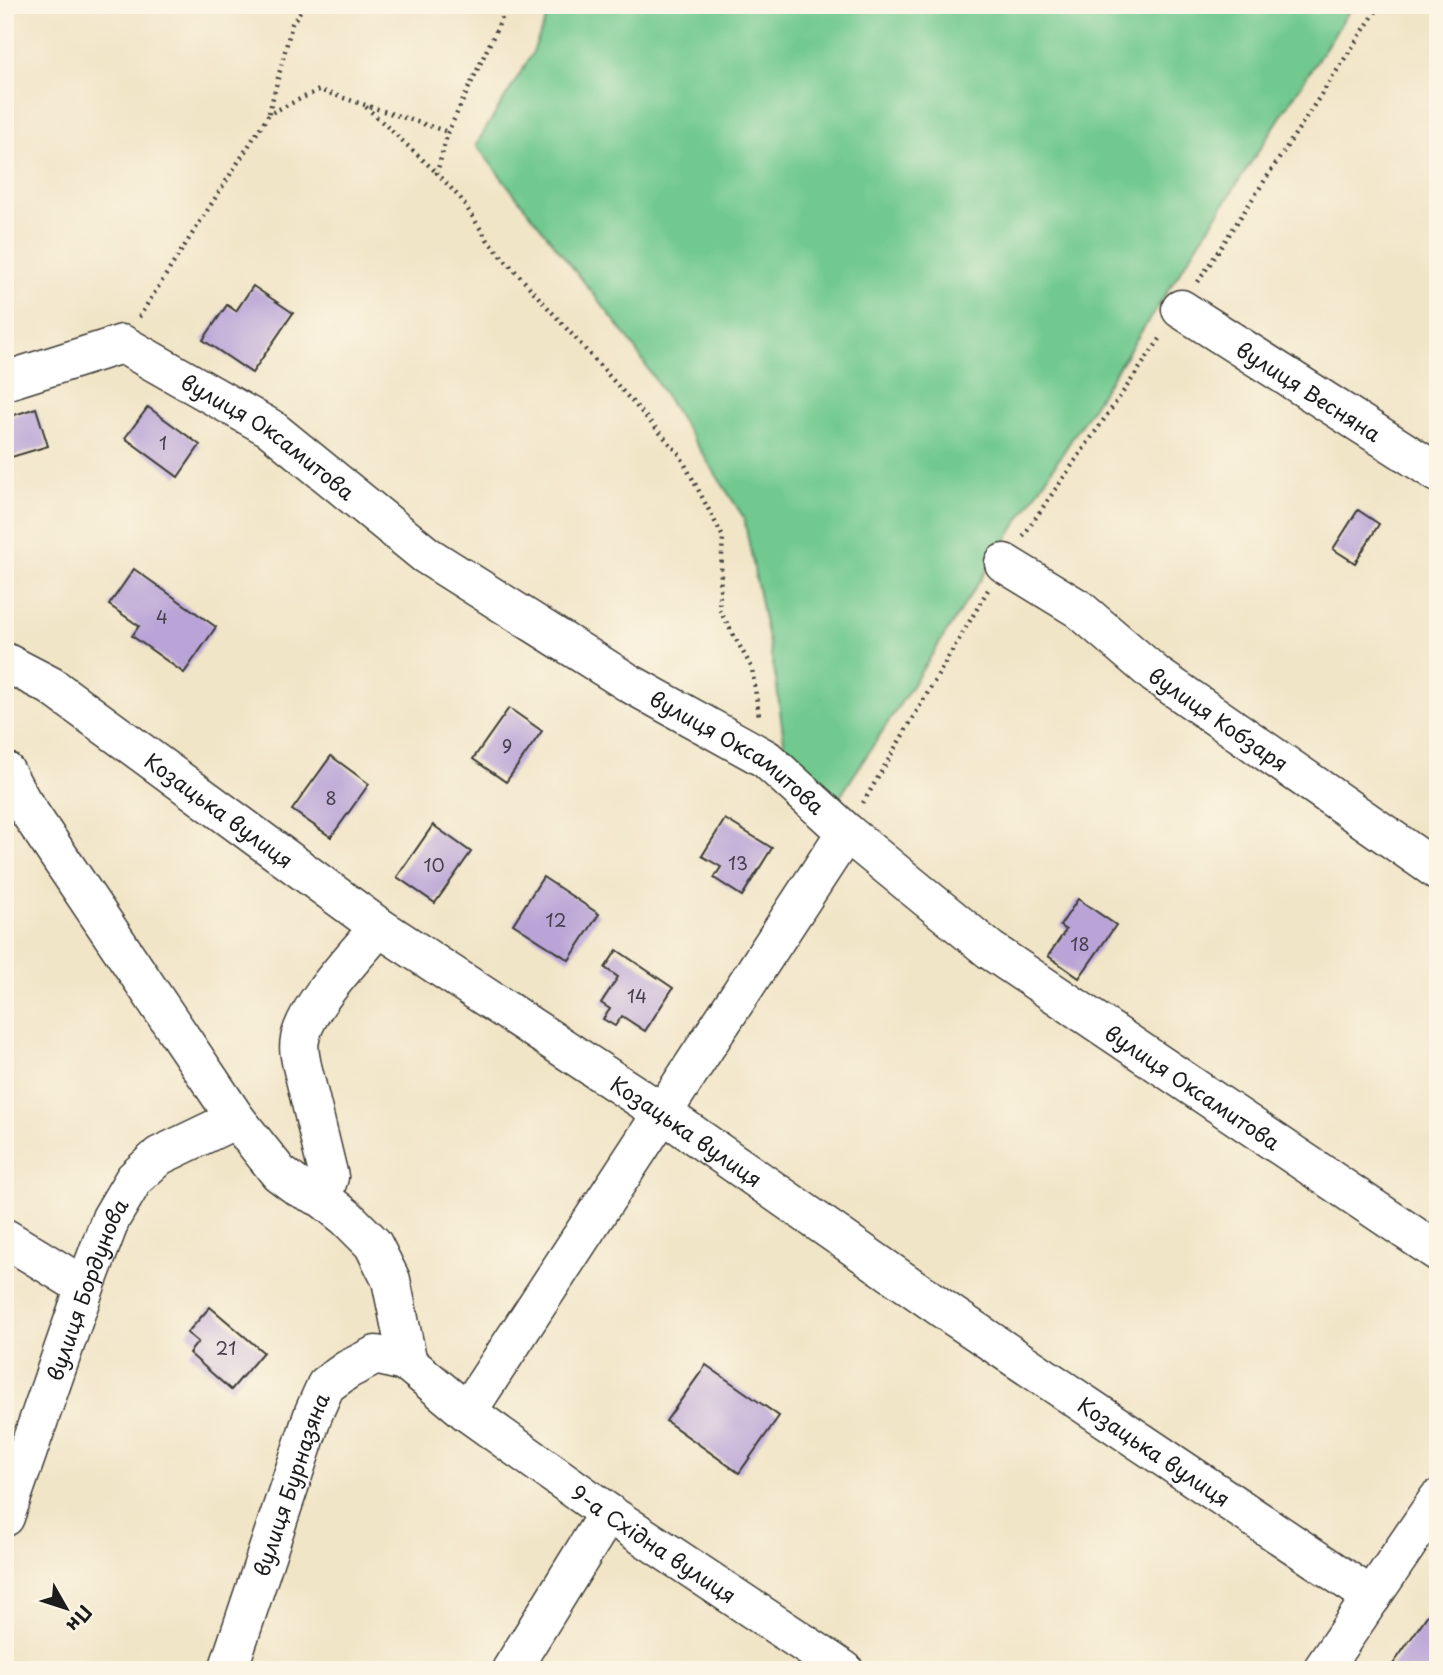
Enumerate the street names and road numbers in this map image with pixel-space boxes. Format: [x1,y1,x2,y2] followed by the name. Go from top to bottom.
[1230,333,1388,449] street label: вулиця Весняна
[176,365,362,507] street label: вулиця Оксамитова
[1143,659,1295,779] street label: вулиця Кобзаря
[644,682,832,821] street label: вулиця Оксамитова
[138,744,301,875] street label: Козацька вулиця
[1099,1016,1287,1157] street label: вулиця Оксамитова
[605,1067,769,1194] street label: Козацька вулиця
[38,1192,135,1385] street label: вулиця Бордунова
[244,1387,337,1580] street label: вулиця Бурназяна
[1072,1388,1237,1514] street label: Козацька вулиця
[565,1476,743,1610] street label: 9-а Східна вулиця

